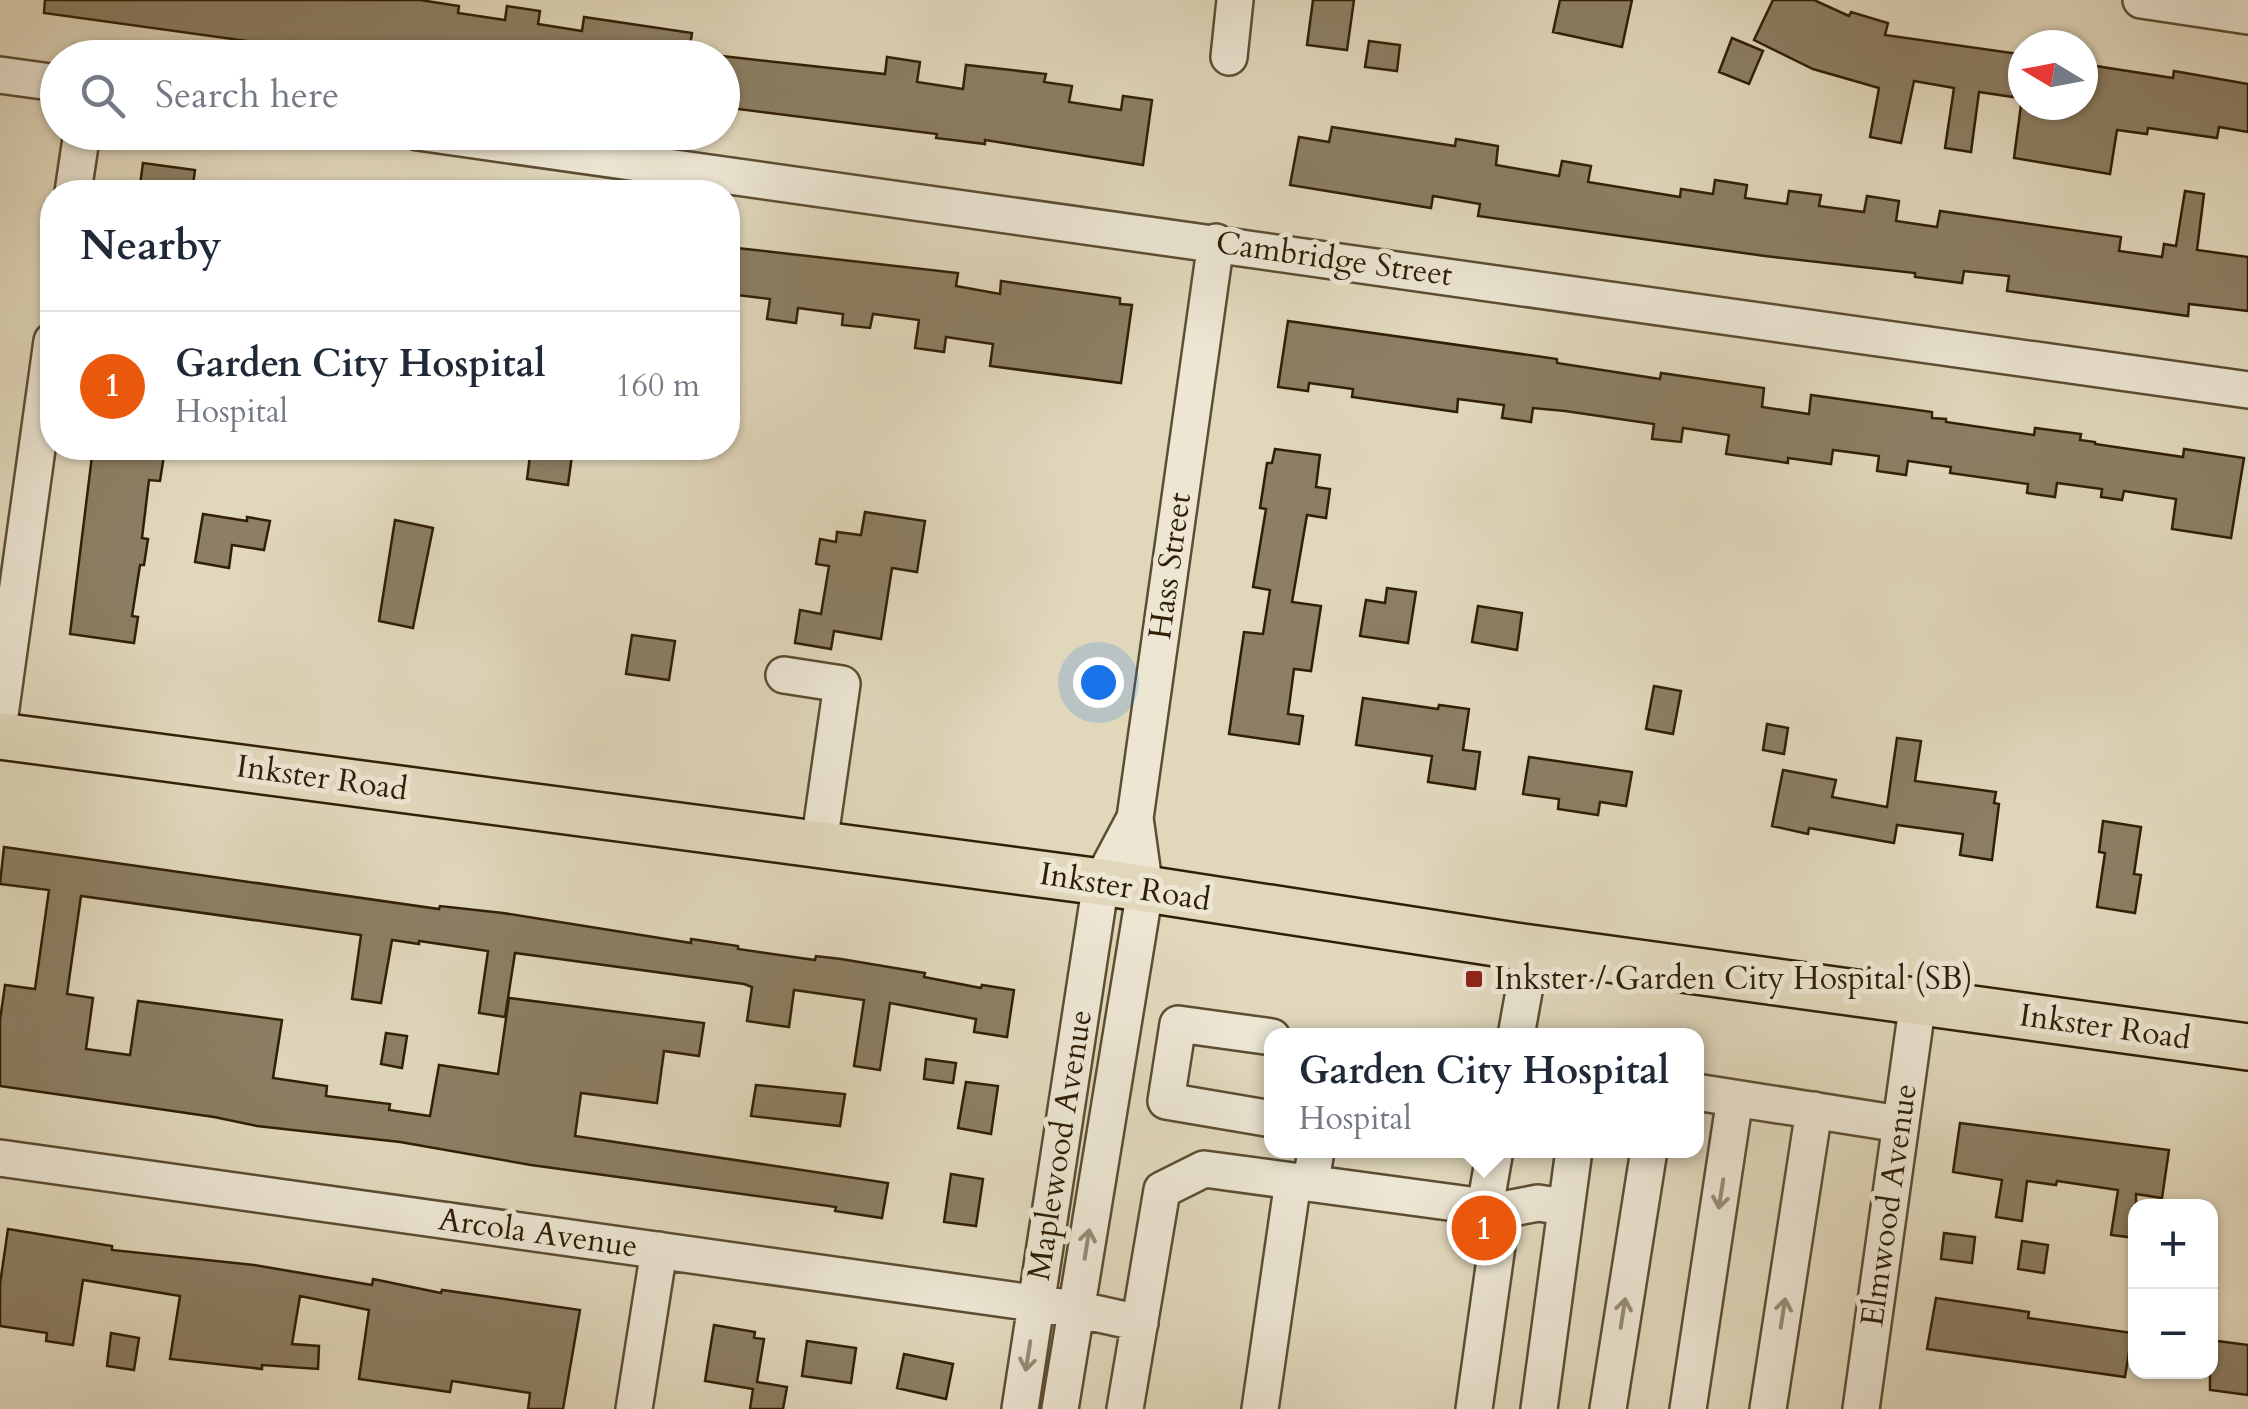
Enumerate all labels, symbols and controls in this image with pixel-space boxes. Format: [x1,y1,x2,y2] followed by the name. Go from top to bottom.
[2008,30,2098,120] north arrow
[40,40,740,150] search box
[75,68,130,123] icon: search
[155,69,339,121] text: Search here
[80,217,222,274] text: Nearby
[1213,221,1455,297] street label: Cambridge Street
[175,338,546,390] text: Garden City Hospital
[104,364,121,408] text: 1
[615,364,700,408] text: 160 m
[175,390,288,434] text: Hospital
[1138,490,1202,642] street label: Hass Street
[1073,657,1124,708] your location
[234,744,410,812] street label: Inkster Road
[1037,852,1213,922] street label: Inkster Road
[1494,957,1973,1001] place label: Inkster / Garden City Hospital (SB)
[1463,968,1485,990] marker: Inkster / Garden City Hospital (SB)
[2017,993,2193,1061] street label: Inkster Road
[1017,1007,1103,1283] street label: Maplewood Avenue
[1264,1028,1704,1158] popup
[1299,1045,1669,1097] text: Garden City Hospital
[1850,1081,1928,1329] street label: Elmwood Avenue
[1299,1097,1412,1141] text: Hospital
[1711,1178,1729,1210] one-way arrow
[1452,1190,1516,1266] pin: 1
[436,1197,640,1269] street label: Arcola Avenue
[2128,1199,2218,1379] map controls
[2128,1199,2218,1289] button: +
[1078,1228,1097,1260] one-way arrow
[2128,1289,2218,1379] button: −
[1615,1297,1633,1329] one-way arrow
[1775,1297,1793,1329] one-way arrow
[1019,1340,1037,1372] one-way arrow

